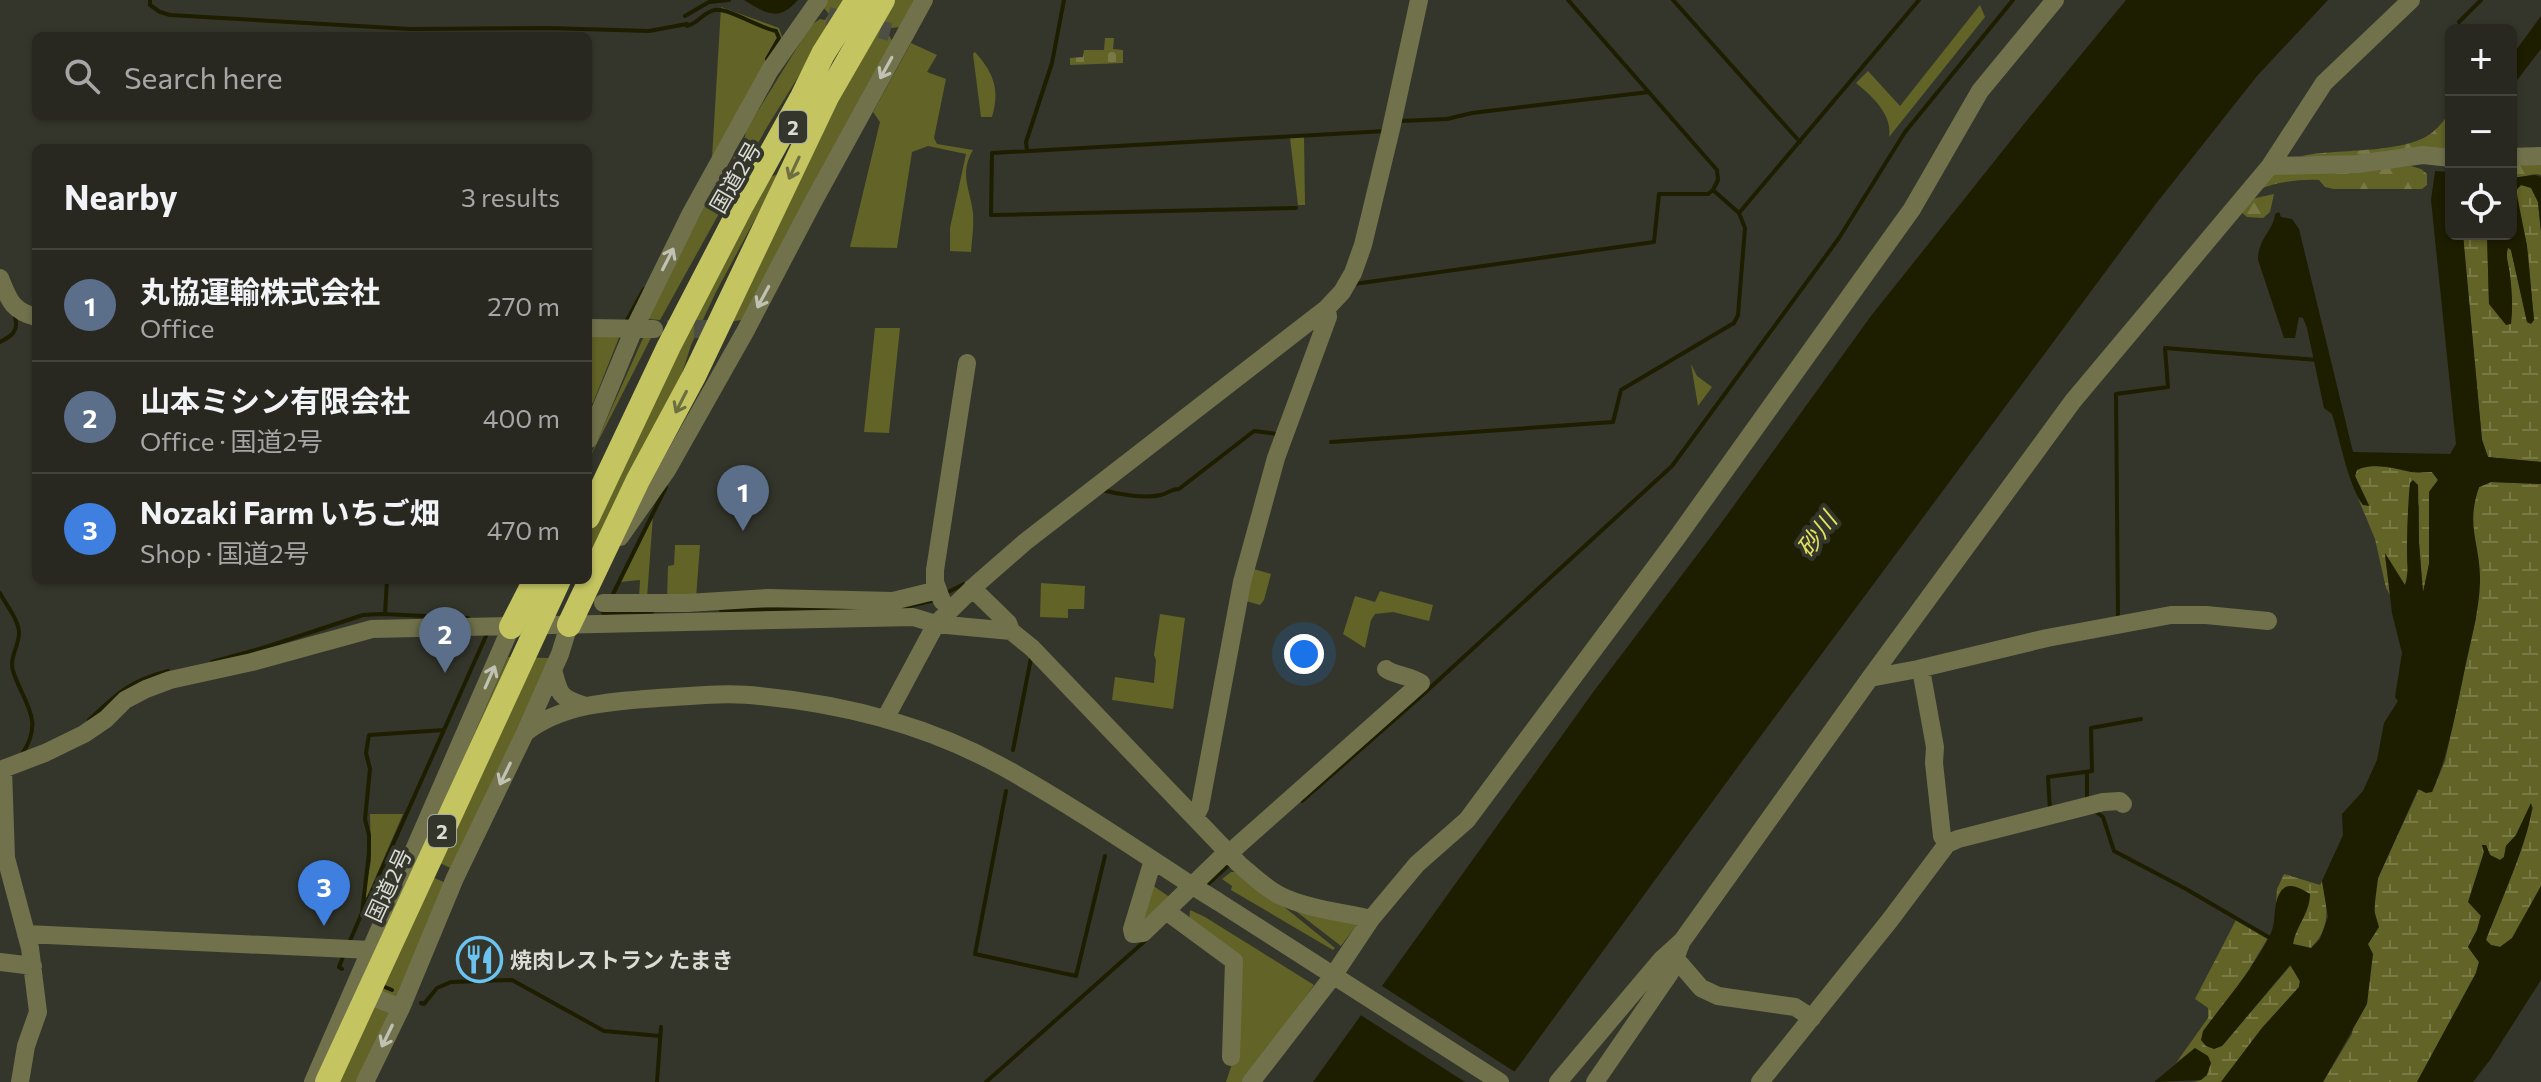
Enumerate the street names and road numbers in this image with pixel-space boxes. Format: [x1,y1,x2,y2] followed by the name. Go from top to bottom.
[779,111,807,143] road number: 2
[704,136,766,218] street label: 国道2号
[428,815,456,847] road number: 2
[359,844,417,926] street label: 国道2号

